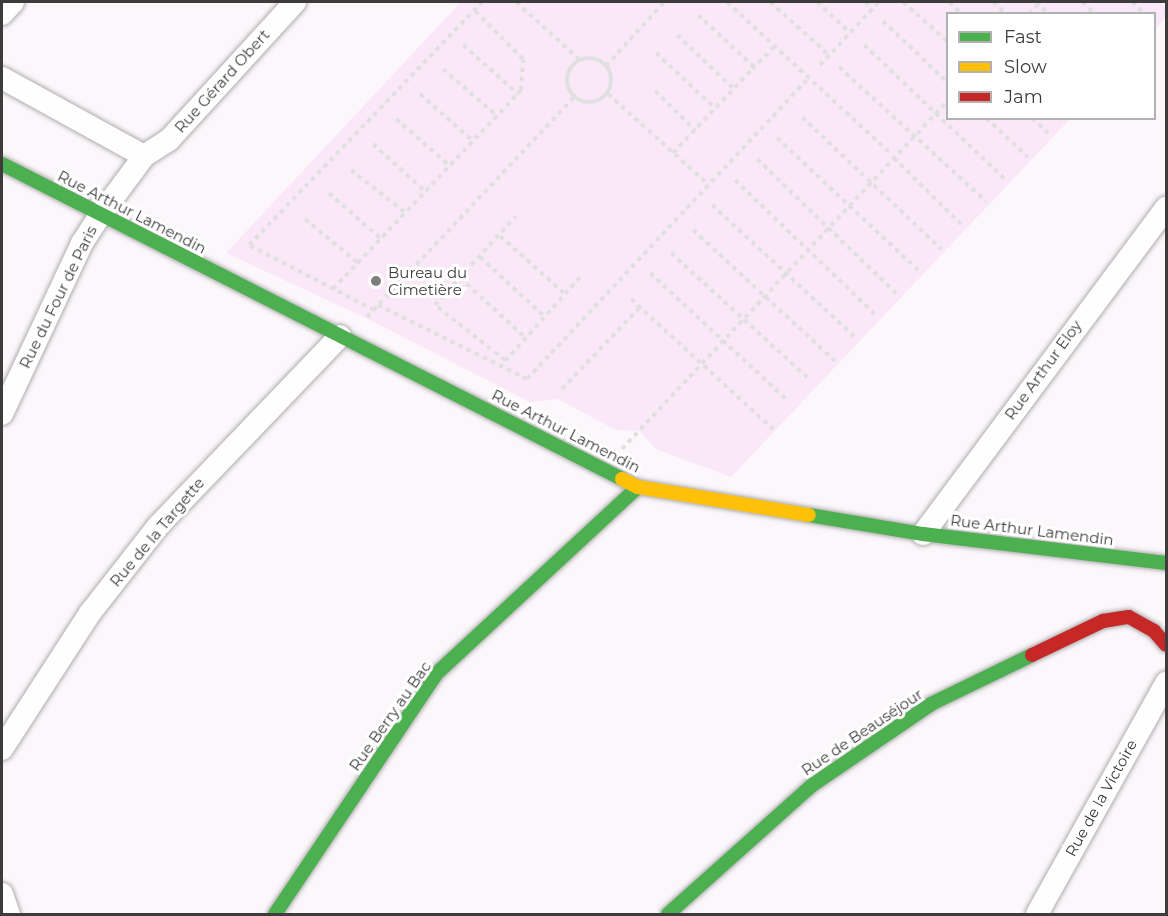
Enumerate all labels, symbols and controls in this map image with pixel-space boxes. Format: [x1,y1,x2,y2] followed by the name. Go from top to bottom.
[946,12,1156,120] legend
[171,26,273,136] street label: Rue Gérard Obert
[1004,26,1042,48] text: Fast
[1004,56,1047,78] text: Slow
[1004,86,1043,108] text: Jam
[55,167,209,257] street label: Rue Arthur Lamendin
[16,223,100,371] street label: Rue du Four de Paris
[388,263,467,298] place label: Bureau du Cimetière
[369,274,383,288] marker: Bureau du Cimetière
[1001,317,1085,423] street label: Rue Arthur Eloy
[489,386,643,476] street label: Rue Arthur Lamendin
[106,474,208,590] street label: Rue de la Targette
[949,511,1115,549] street label: Rue Arthur Lamendin
[345,658,435,774] street label: Rue Berry au Bac
[798,685,926,779] street label: Rue de Beauséjour
[1061,736,1141,860] street label: Rue de la Victoire

